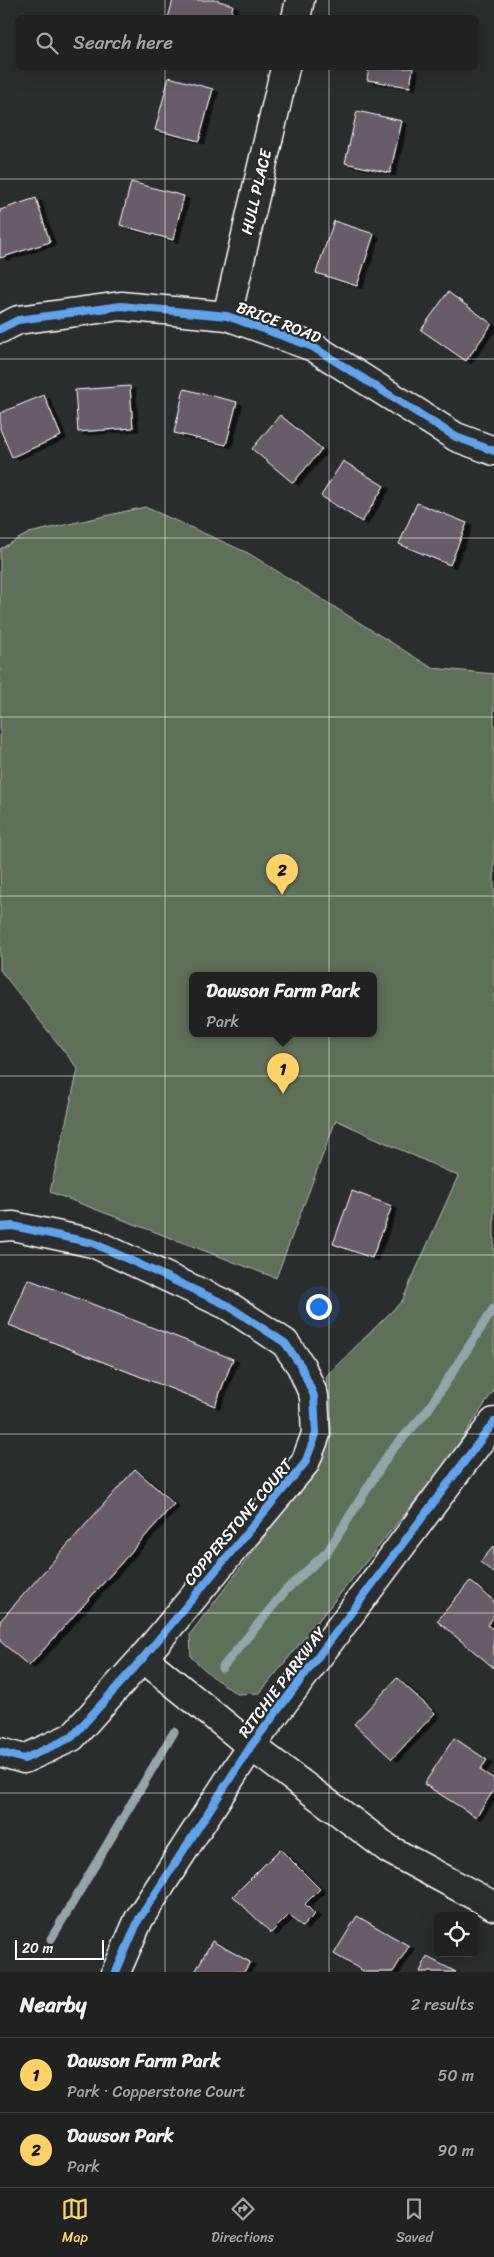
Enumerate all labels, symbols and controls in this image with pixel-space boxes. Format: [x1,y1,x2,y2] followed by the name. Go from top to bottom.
[15,15,479,70] search box
[73,26,173,59] text: Search here
[33,29,61,57] icon: search
[232,145,280,238] street label: HULL PLACE
[232,293,326,352] street label: BRICE ROAD
[266,854,298,895] pin: 2
[189,972,377,1037] popup
[206,974,360,1007] text: Dawson Farm Park
[206,1007,239,1036] text: Park
[267,1053,299,1094] pin: 1
[306,1294,332,1320] your location
[176,1451,301,1592] street label: COPPERSTONE COURT
[230,1620,334,1744] street label: RITCHIE PARKWAY
[434,1912,479,1957] map controls
[434,1912,479,1957] button: locate
[22,1936,53,1961] text: 20 m
[15,1937,104,1960] scale bar
[20,1986,86,2024] text: Nearby
[411,1990,474,2019] text: 2 results
[67,2044,220,2077] text: Dawson Farm Park
[33,2061,39,2090] text: 1
[438,2061,474,2090] text: 50 m
[67,2077,246,2106] text: Park · Copperstone Court
[67,2119,174,2152] text: Dawson Park
[31,2136,41,2165] text: 2
[438,2136,474,2165] text: 90 m
[67,2152,100,2181] text: Park
[61,2195,89,2250] tab: Map
[211,2195,274,2250] tab: Directions
[396,2195,433,2250] tab: Saved

